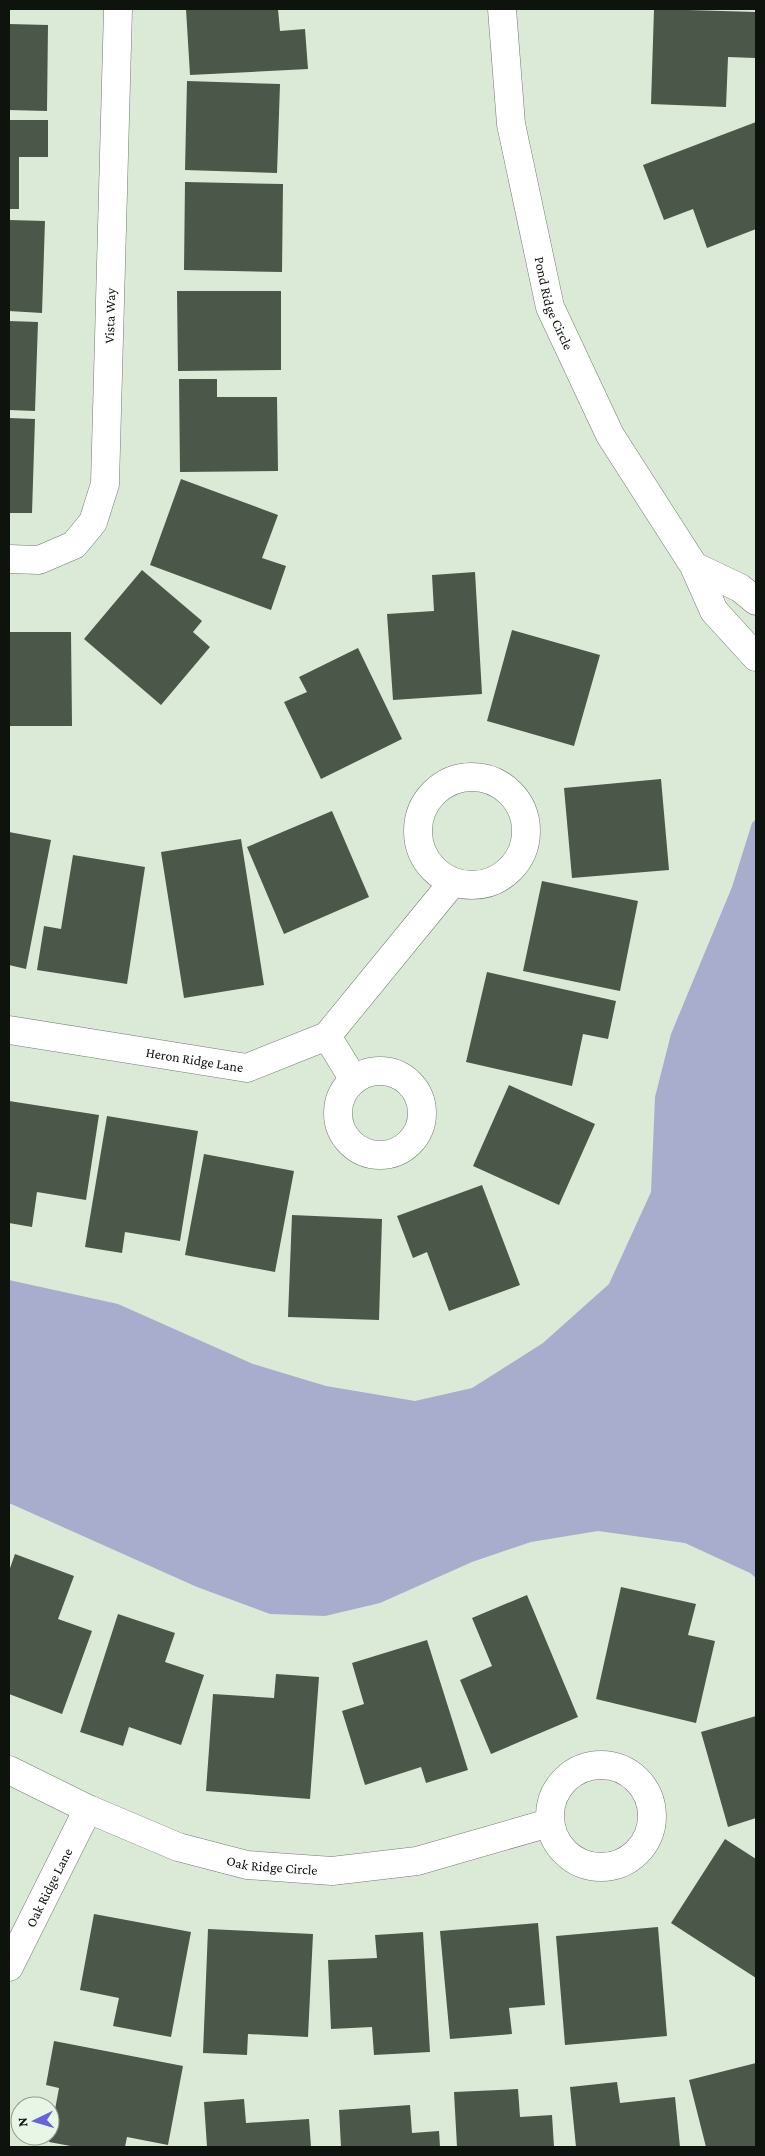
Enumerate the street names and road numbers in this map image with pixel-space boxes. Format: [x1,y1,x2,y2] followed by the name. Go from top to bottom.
[531,255,577,352] street label: Pond Ridge Circle
[101,287,118,344] street label: Vista Way
[145,1044,245,1075] street label: Heron Ridge Lane
[22,1845,75,1930] street label: Oak Ridge Lane
[225,1852,318,1878] street label: Oak Ridge Circle

